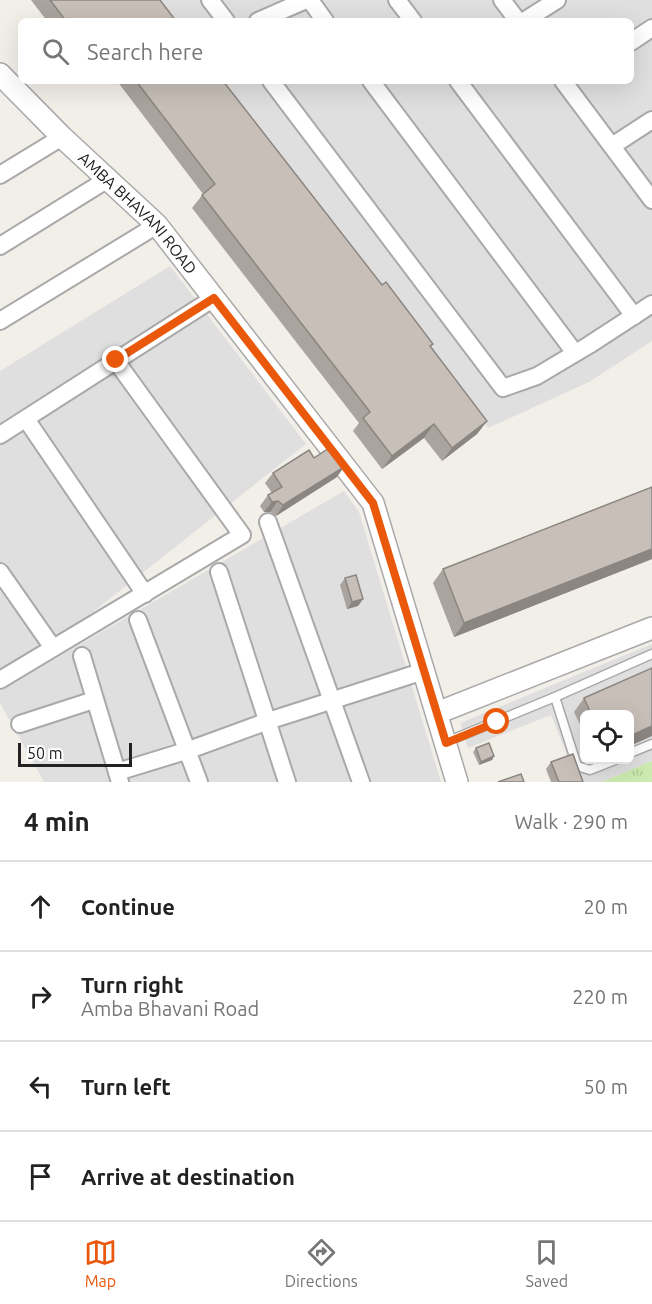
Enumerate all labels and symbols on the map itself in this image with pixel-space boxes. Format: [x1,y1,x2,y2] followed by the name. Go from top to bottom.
[75,148,200,277] street label: AMBA BHAVANI ROAD
[102,346,128,372] route end
[483,708,509,734] route start
[18,740,132,768] scale bar

